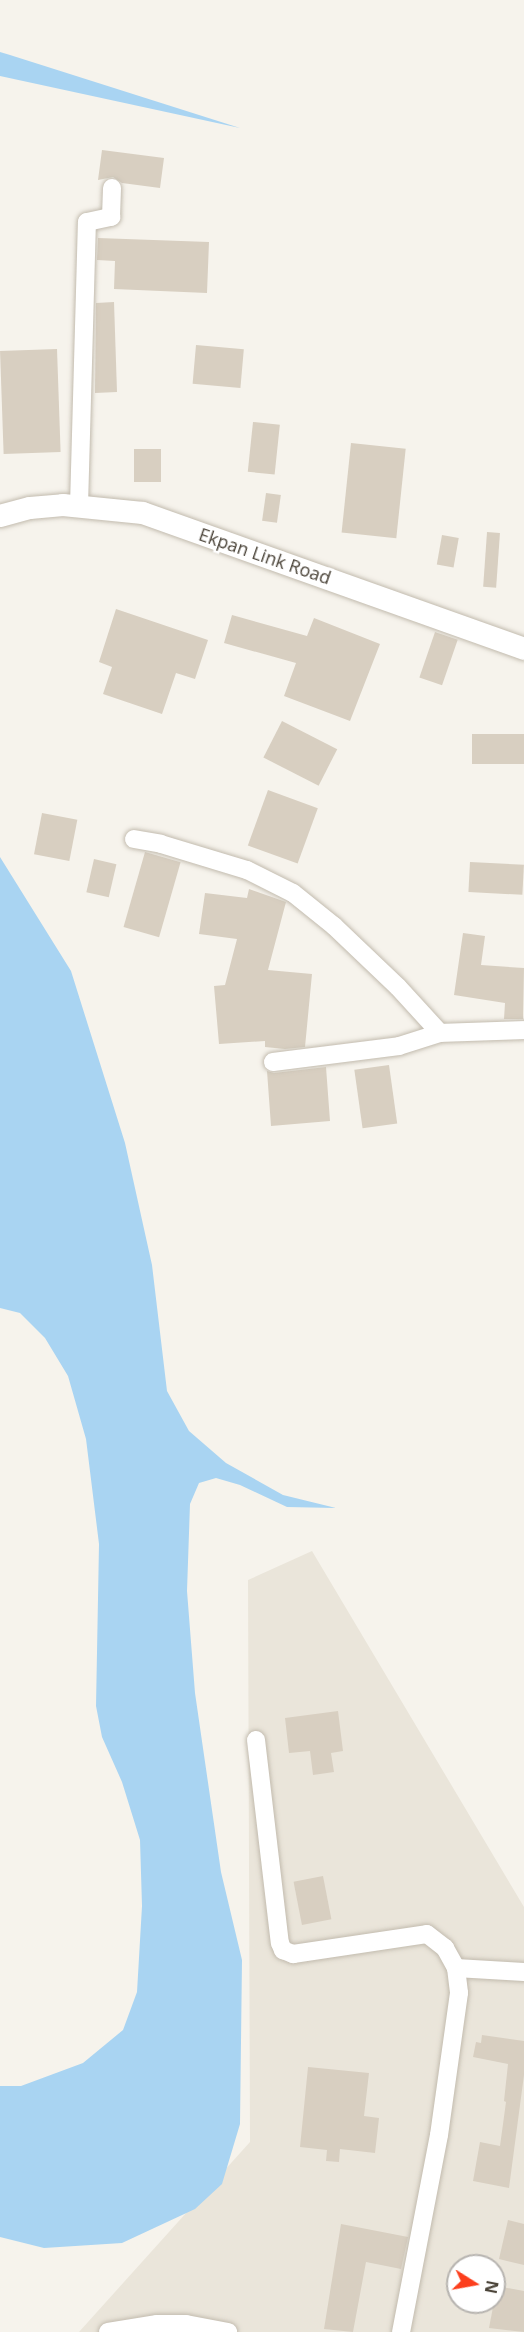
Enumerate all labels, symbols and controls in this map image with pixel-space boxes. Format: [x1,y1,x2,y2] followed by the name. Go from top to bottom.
[196,523,334,589] street label: Ekpan Link Road
[446,2254,506,2314] north arrow
[480,2279,504,2296] text: N

